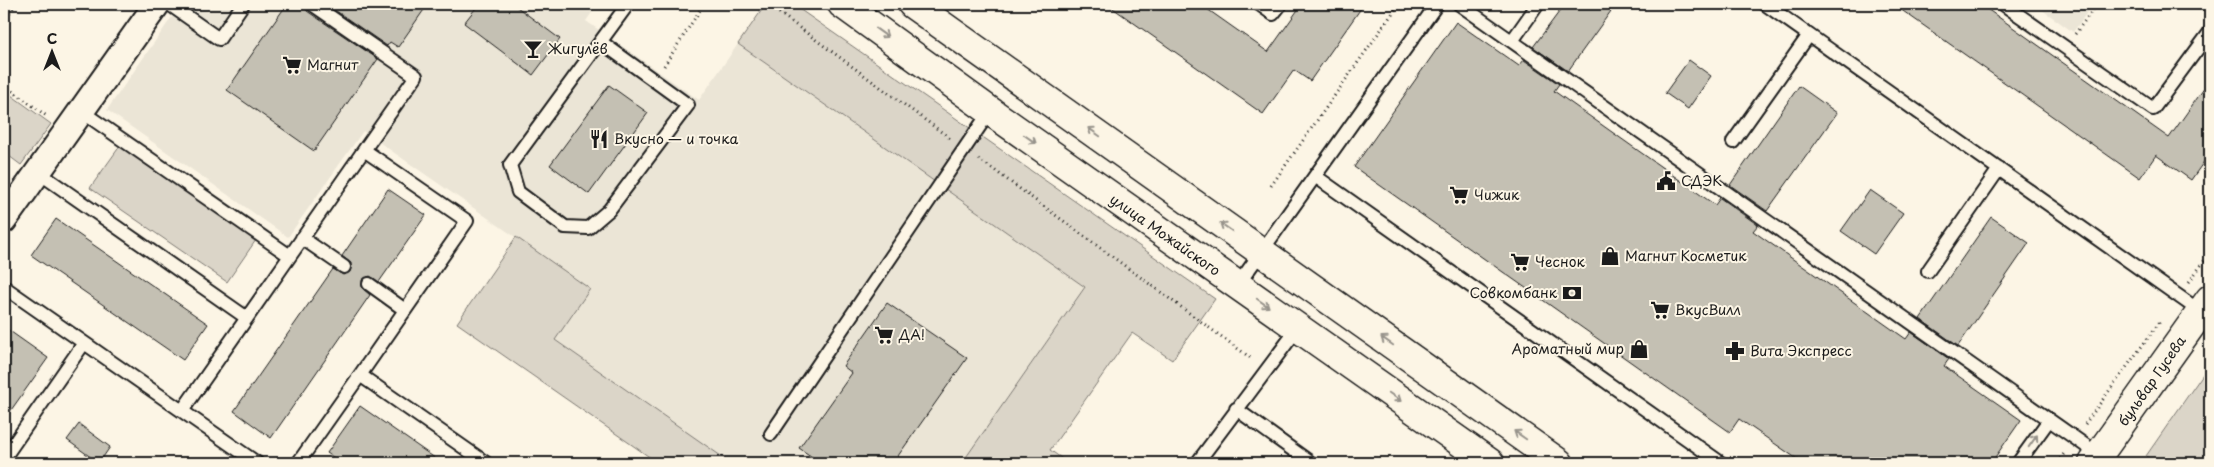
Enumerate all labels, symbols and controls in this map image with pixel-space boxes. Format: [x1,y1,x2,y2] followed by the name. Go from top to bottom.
[875,27,888,38] one-way arrow
[28,28,78,78] north arrow
[47,28,57,49] text: С
[522,38,544,60] bar icon: Жигулёв
[547,38,608,59] place label: Жигулёв
[281,54,303,76] supermarket icon: Магнит
[307,54,359,75] place label: Магнит
[1088,127,1101,138] one-way arrow
[588,128,610,150] restaurant icon: Вкусно — и точка
[614,128,738,149] place label: Вкусно — и точка
[1022,134,1036,144] one-way arrow
[1655,170,1677,192] public building icon: СДЭК
[1681,170,1722,191] place label: СДЭК
[1448,184,1470,206] supermarket icon: Чижик
[1474,184,1520,205] place label: Чижик
[1106,189,1225,281] street label: улица Можайского
[1220,221,1233,232] one-way arrow
[1599,245,1621,267] shop icon: Магнит Косметик
[1625,245,1747,266] place label: Магнит Косметик
[1509,251,1531,273] supermarket icon: Чеснок
[1535,251,1586,272] place label: Чеснок
[1470,282,1558,303] place label: Совкомбанк
[1561,282,1583,304] bank icon: Совкомбанк
[1255,298,1269,308] one-way arrow
[1649,299,1671,321] supermarket icon: ВкусВилл
[1675,299,1741,320] place label: ВкусВилл
[873,324,895,346] supermarket icon: ДА!
[898,324,925,345] place label: ДА!
[2113,331,2191,430] street label: бульвар Гусева
[1380,336,1394,346] one-way arrow
[1511,338,1624,359] place label: Ароматный мир
[1628,338,1650,360] shop icon: Ароматный мир
[1724,340,1746,362] pharmacy icon: Вита Экспресс
[1750,340,1852,361] place label: Вита Экспресс
[1388,392,1402,402] one-way arrow
[1513,430,1527,440] one-way arrow
[2028,435,2038,449] one-way arrow

